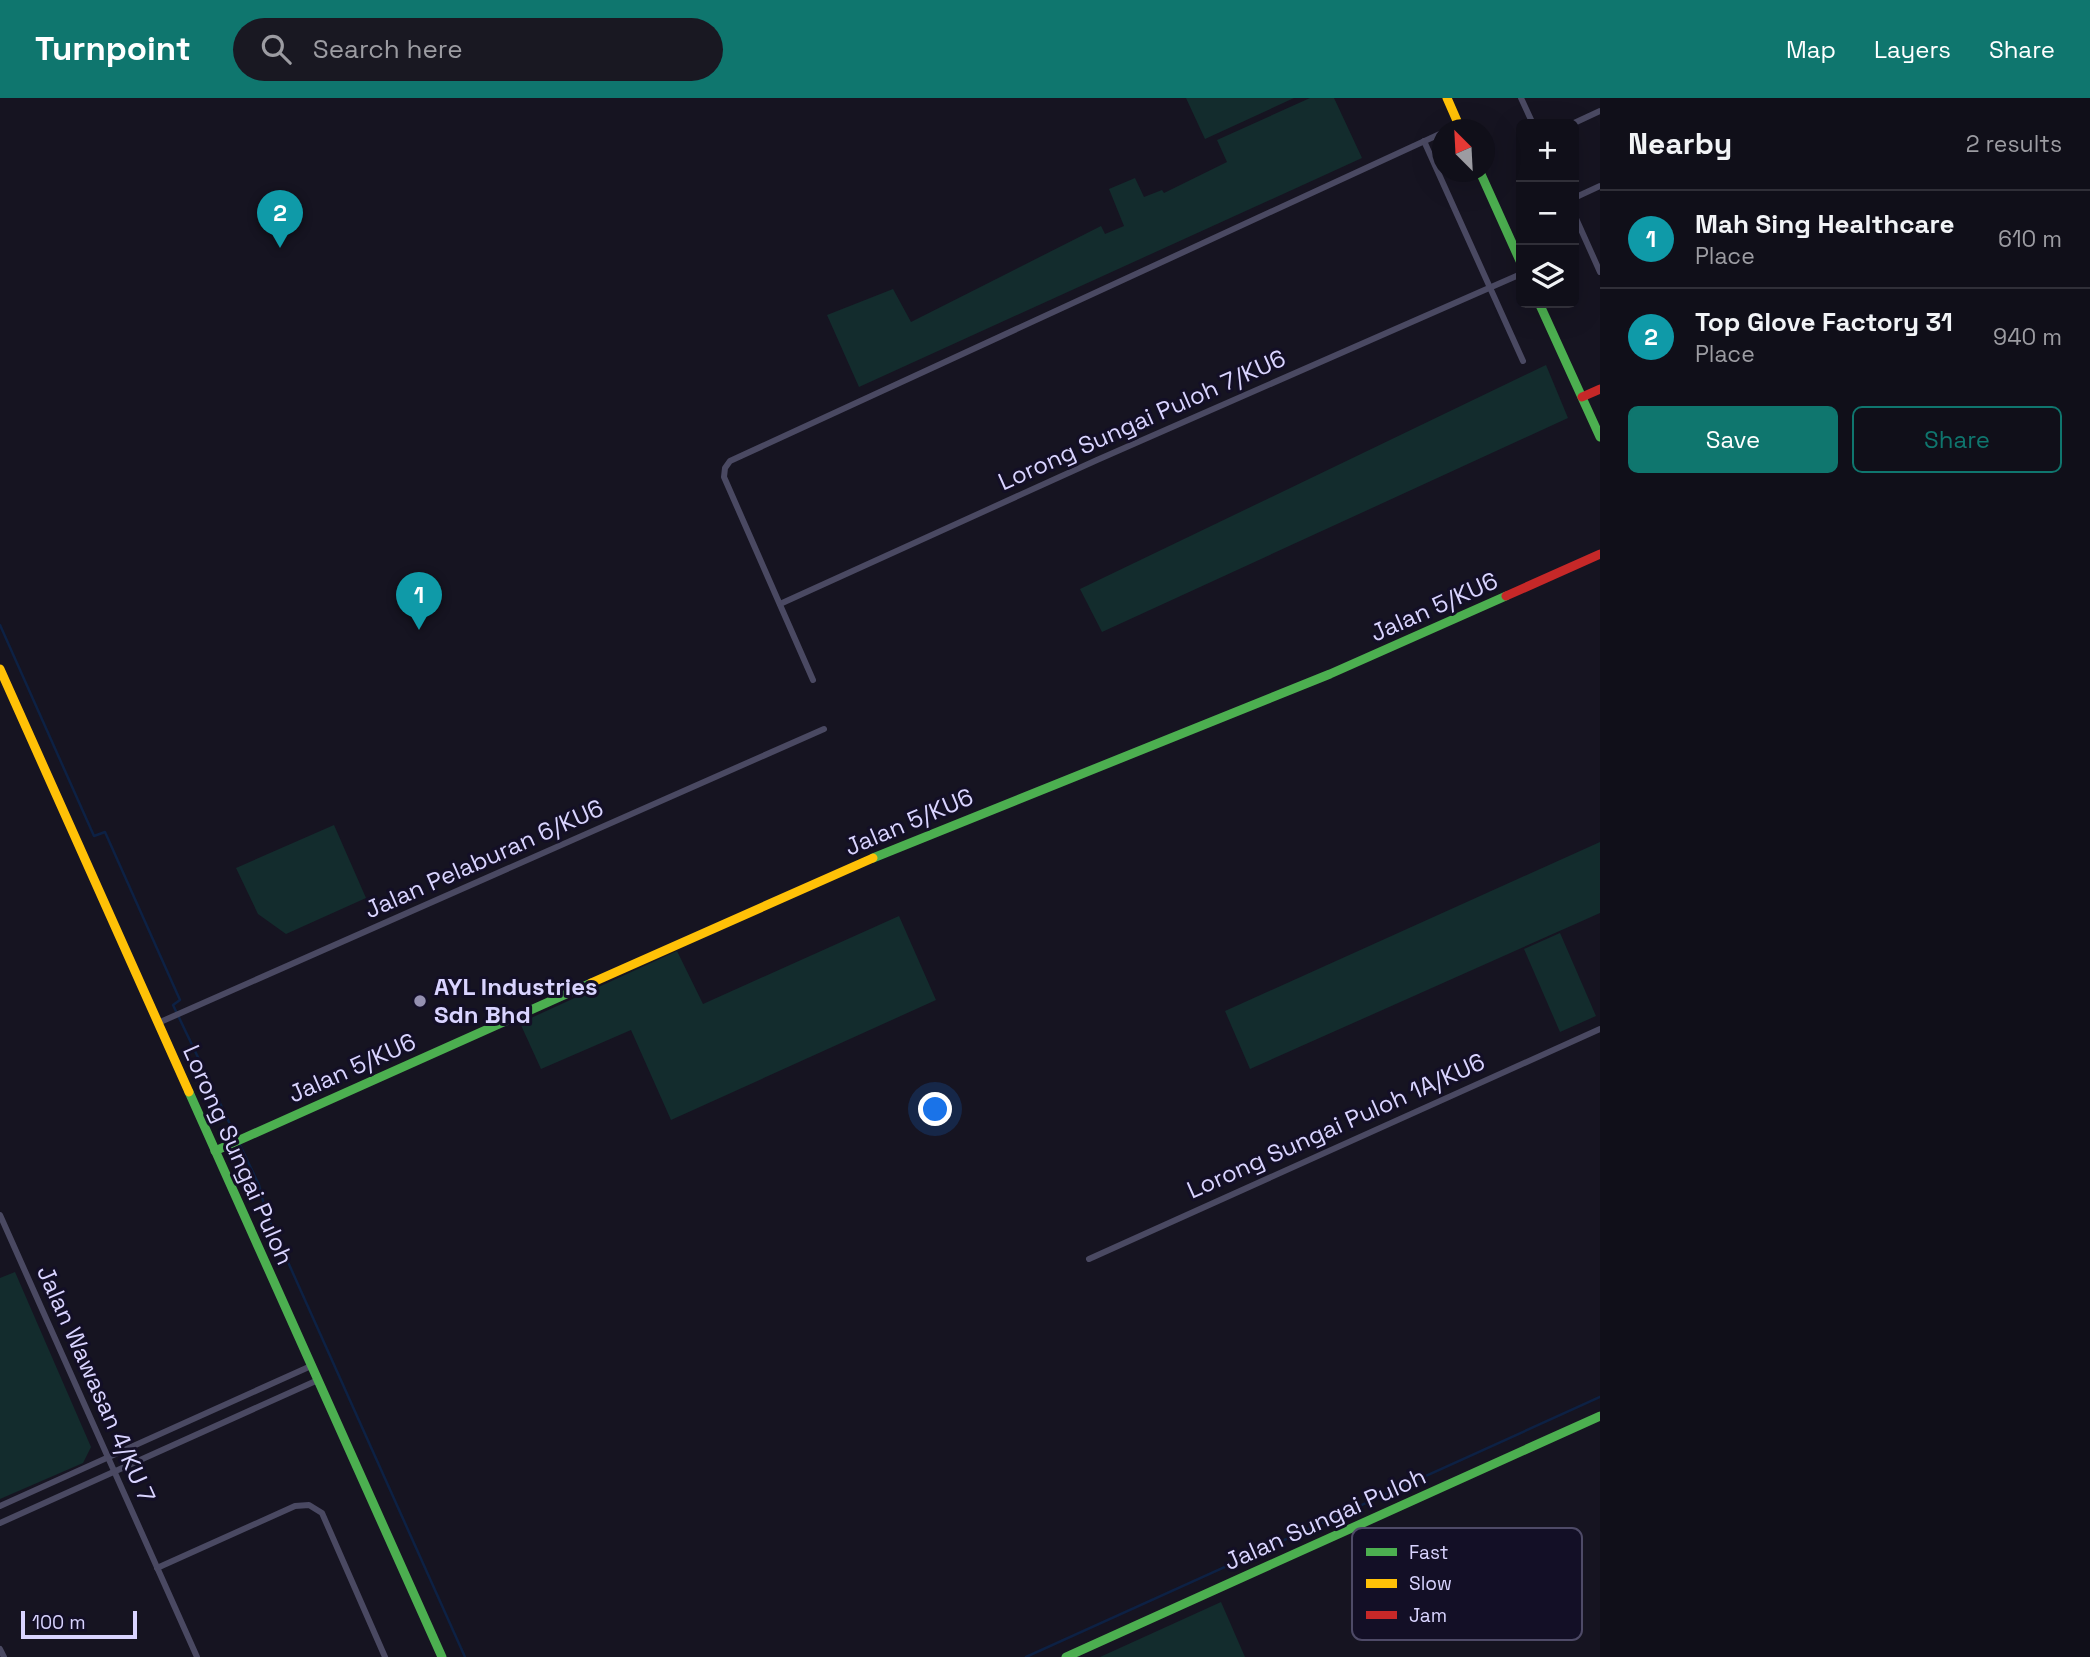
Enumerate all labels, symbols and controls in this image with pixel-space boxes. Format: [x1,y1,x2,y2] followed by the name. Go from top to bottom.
[233,18,723,81] search box
[35,28,191,70] text: Turnpoint
[257,30,295,68] icon: search
[313,32,463,66] text: Search here
[1786,34,1836,65] text: Map
[1874,34,1951,65] text: Layers
[1989,34,2055,65] text: Share
[1432,119,1495,182] north arrow
[1516,119,1579,308] map controls
[1516,119,1579,182] button: +
[1628,124,1732,163] text: Nearby
[1966,129,2062,159] text: 2 results
[1516,182,1579,245] button: −
[257,190,303,248] pin: 2
[1695,207,1954,241] text: Mah Sing Healthcare
[1646,224,1656,254] text: 1
[1998,224,2062,254] text: 610 m
[1695,241,1755,271] text: Place
[1516,245,1579,308] button: layers
[1695,305,1953,339] text: Top Glove Factory 31
[1644,322,1658,352] text: 2
[1993,322,2062,352] text: 940 m
[1695,339,1755,369] text: Place
[993,342,1290,497] street label: Lorong Sungai Puloh 7/KU6
[1628,406,1838,473] button: Save
[1852,406,2062,473] button: Share
[1365,565,1502,648] street label: Jalan 5/KU6
[396,572,442,630] pin: 1
[840,781,978,862] street label: Jalan 5/KU6
[360,792,608,925] street label: Jalan Pelaburan 6/KU6
[434,971,598,1030] place label: AYL Industries Sdn Bhd
[412,993,428,1009] marker: AYL Industries Sdn Bhd
[283,1026,420,1109] street label: Jalan 5/KU6
[176,1040,301,1270] street label: Lorong Sungai Puloh
[1182,1046,1490,1205] street label: Lorong Sungai Puloh 1A/KU6
[918,1092,952,1126] your location
[30,1260,163,1507] street label: Jalan Wawasan 4/KU 7
[1219,1460,1431,1577] street label: Jalan Sungai Puloh
[1352,1528,1582,1640] legend
[1409,1540,1449,1565] text: Fast
[1409,1571,1452,1596] text: Slow
[1409,1603,1447,1628] text: Jam
[21,1608,136,1640] scale bar
[32,1610,86,1635] text: 100 m

